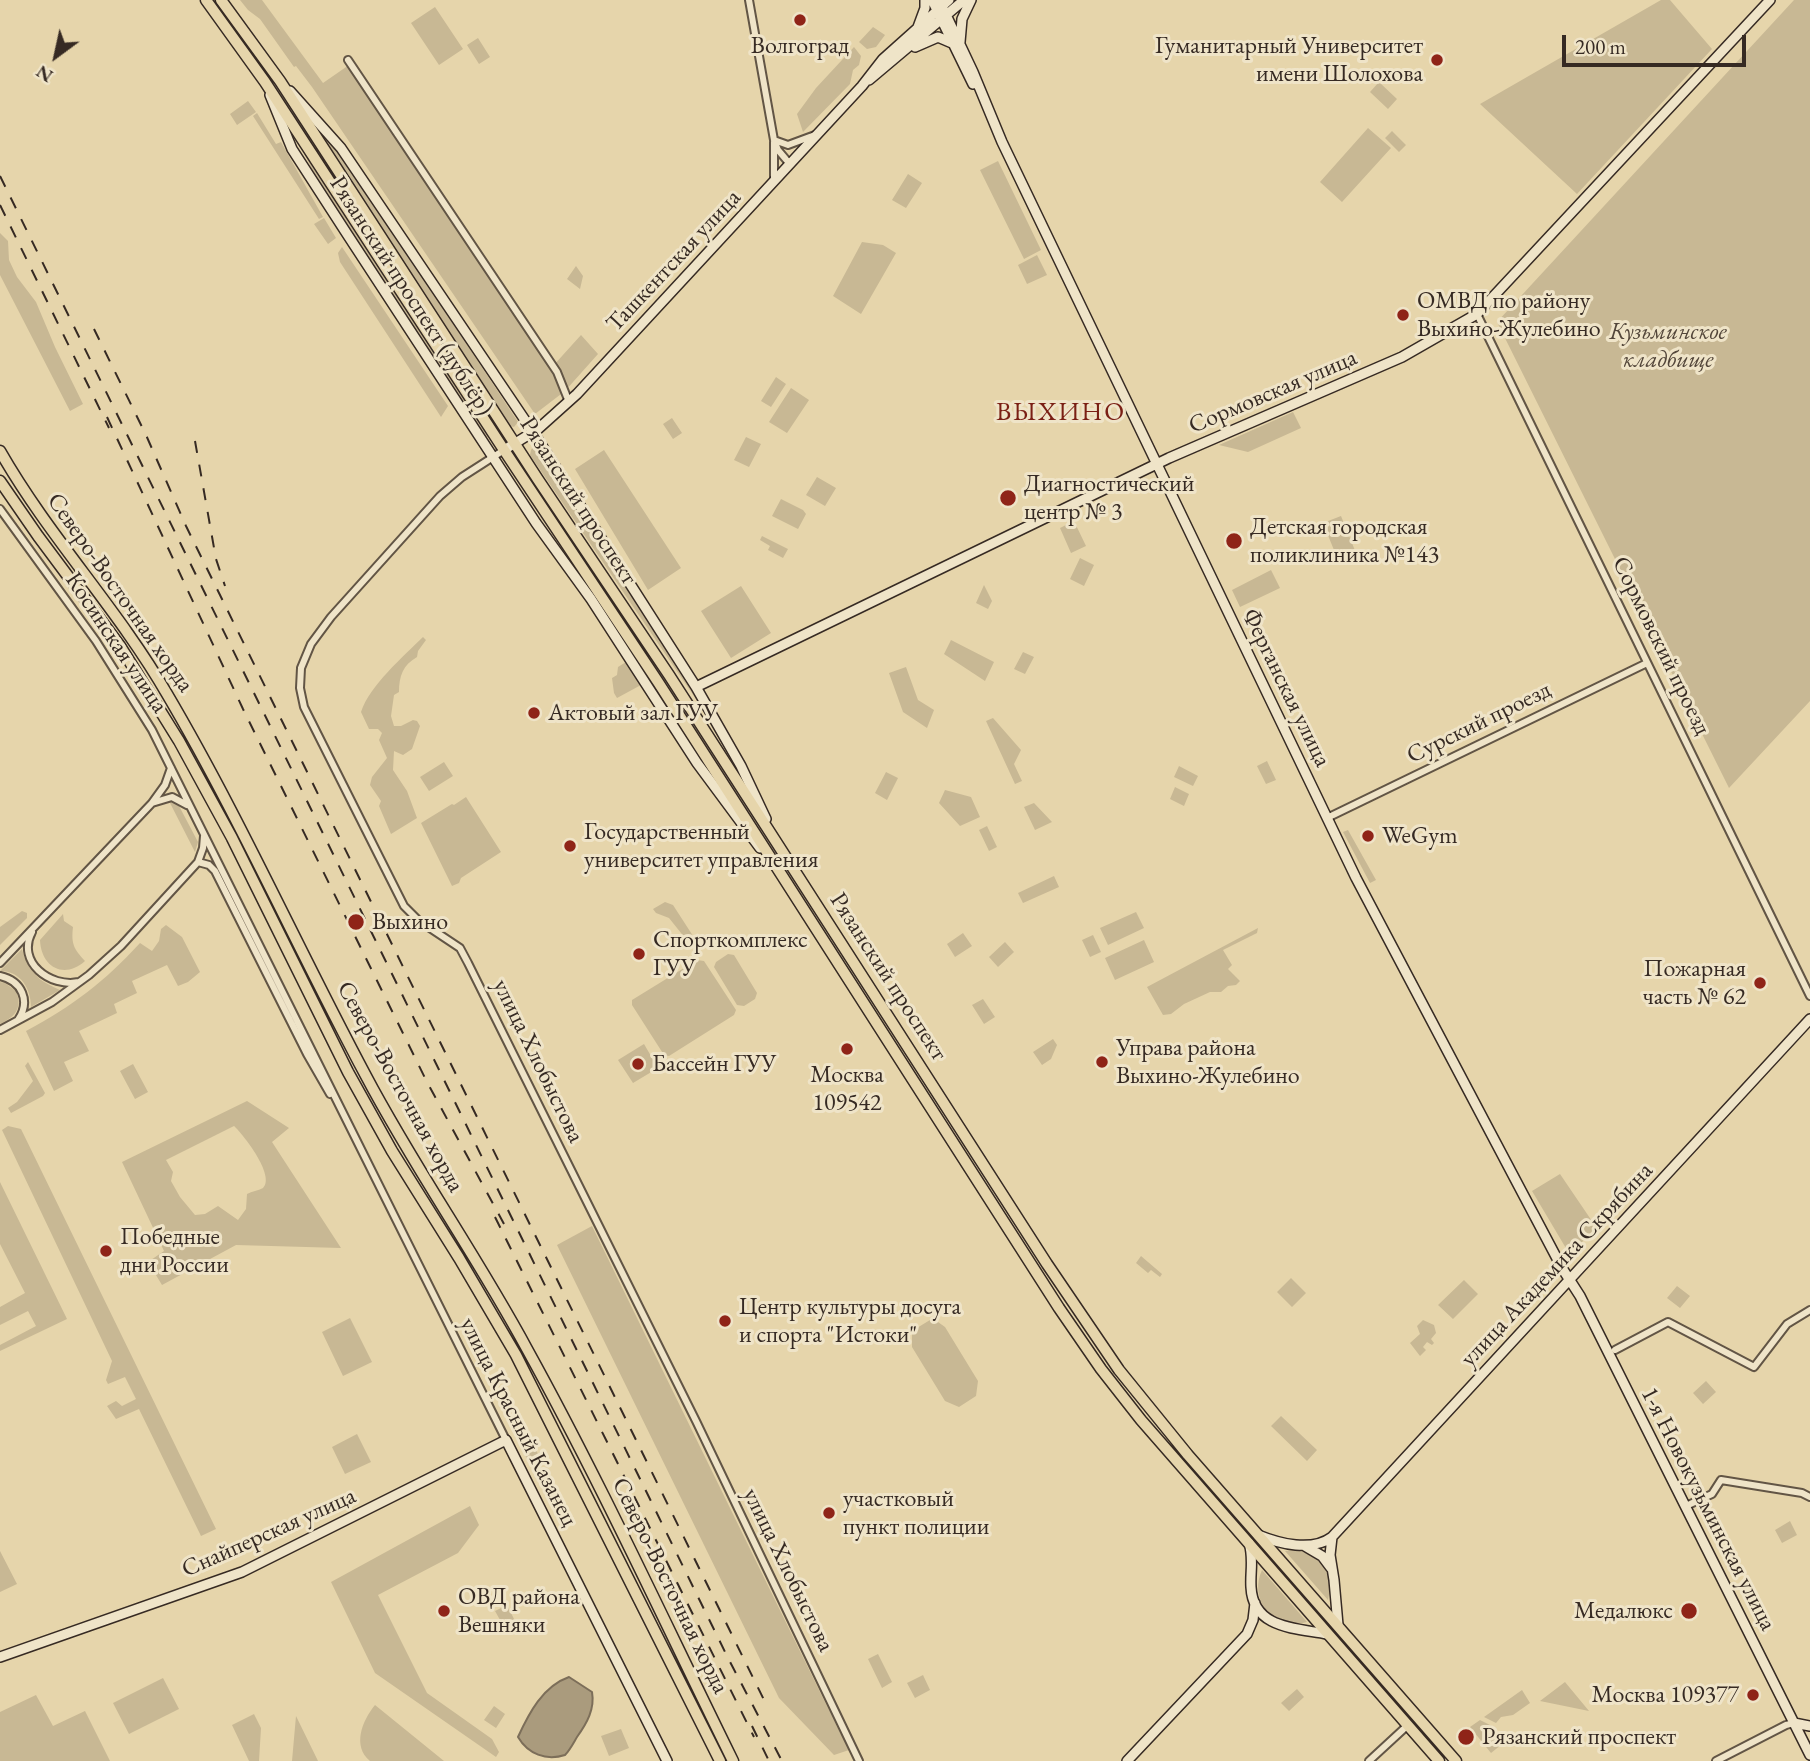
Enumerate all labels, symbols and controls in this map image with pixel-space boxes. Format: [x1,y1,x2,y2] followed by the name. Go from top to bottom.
[792,12,808,28] marker: Волгоград
[21,21,91,91] north arrow
[1565,21,1749,65] scale bar
[751,32,849,60] place label: Волгоград
[1155,32,1423,88] place label: Гуманитарный Университет имени Шолохова
[1575,33,1626,60] text: 200 m
[1429,52,1445,68] marker: Гуманитарный Университет имени Шолохова
[31,59,58,89] text: N
[323,171,499,421] street label: Рязанский проспект (дублёр)
[601,184,747,338] street label: Ташкентская улица
[1417,287,1601,343] place label: ОМВД по району Выхино-Жулебино
[1395,307,1411,323] marker: ОМВД по району Выхино-Жулебино
[1609,318,1727,374] park label: Кузьминское кладбище
[1185,344,1361,440] street label: Сормовская улица
[997,397,1125,429] district label: ВЫХИНО
[513,412,643,590] street label: Рязанский проспект
[1024,470,1194,526] place label: Диагностический центр № 3
[40,488,200,698] street label: Северо-Восточная хорда
[998,488,1018,508] marker: Диагностический центр № 3
[1250,513,1439,569] place label: Детская городская поликлиника №143
[1224,531,1244,551] marker: Детская городская поликлиника №143
[1605,552,1717,740] street label: Сормовский проезд
[58,567,174,719] street label: Косинская улица
[1235,604,1337,772] street label: Ферганская улица
[1402,676,1556,770] street label: Сурский проезд
[548,699,718,727] place label: Актовый зал ГУУ
[526,705,542,721] marker: Актовый зал ГУУ
[584,818,818,874] place label: Государственный университет управления
[1382,822,1458,850] place label: WeGym
[1360,828,1376,844] marker: WeGym
[562,838,578,854] marker: Государственный университет управления
[823,888,953,1066] street label: Рязанский проспект
[372,908,448,936] place label: Выхино
[346,912,366,932] marker: Выхино
[653,926,808,982] place label: Спорткомплекс ГУУ
[631,946,647,962] marker: Спорткомплекс ГУУ
[1643,955,1746,1011] place label: Пожарная часть № 62
[486,974,590,1148] street label: улица Хлобыстова
[1752,975,1768,991] marker: Пожарная часть № 62
[330,977,470,1197] street label: Северо-Восточная хорда
[1116,1034,1300,1090] place label: Управа района Выхино-Жулебино
[839,1041,855,1057] marker: Москва 109542
[652,1050,777,1078] place label: Бассейн ГУУ
[1094,1054,1110,1070] marker: Управа района Выхино-Жулебино
[630,1056,646,1072] marker: Бассейн ГУУ
[810,1061,884,1117] place label: Москва 109542
[1455,1157,1659,1373] street label: улица Академика Скрябина
[120,1223,229,1279] place label: Победные дни России
[98,1243,114,1259] marker: Победные дни России
[739,1293,961,1349] place label: Центр культуры досуга и спорта "Истоки"
[453,1313,583,1531] street label: улица Красный Казанец
[717,1313,733,1329] marker: Центр культуры досуга и спорта "Истоки"
[1634,1382,1782,1636] street label: 1-я Новокузьминская улица
[605,1473,735,1699] street label: Северо-Восточная хорда
[178,1482,360,1584] street label: Снайперская улица
[736,1483,840,1657] street label: улица Хлобыстова
[843,1485,989,1541] place label: участковый пункт полиции
[821,1505,837,1521] marker: участковый пункт полиции
[458,1583,580,1639] place label: ОВД района Вешняки
[1574,1597,1673,1625] place label: Медалюкс
[1679,1601,1699,1621] marker: Медалюкс
[436,1603,452,1619] marker: ОВД района Вешняки
[1591,1681,1739,1709] place label: Москва 109377
[1745,1687,1761,1703] marker: Москва 109377
[1482,1723,1676,1751] place label: Рязанский проспект
[1456,1727,1476,1747] marker: Рязанский проспект

